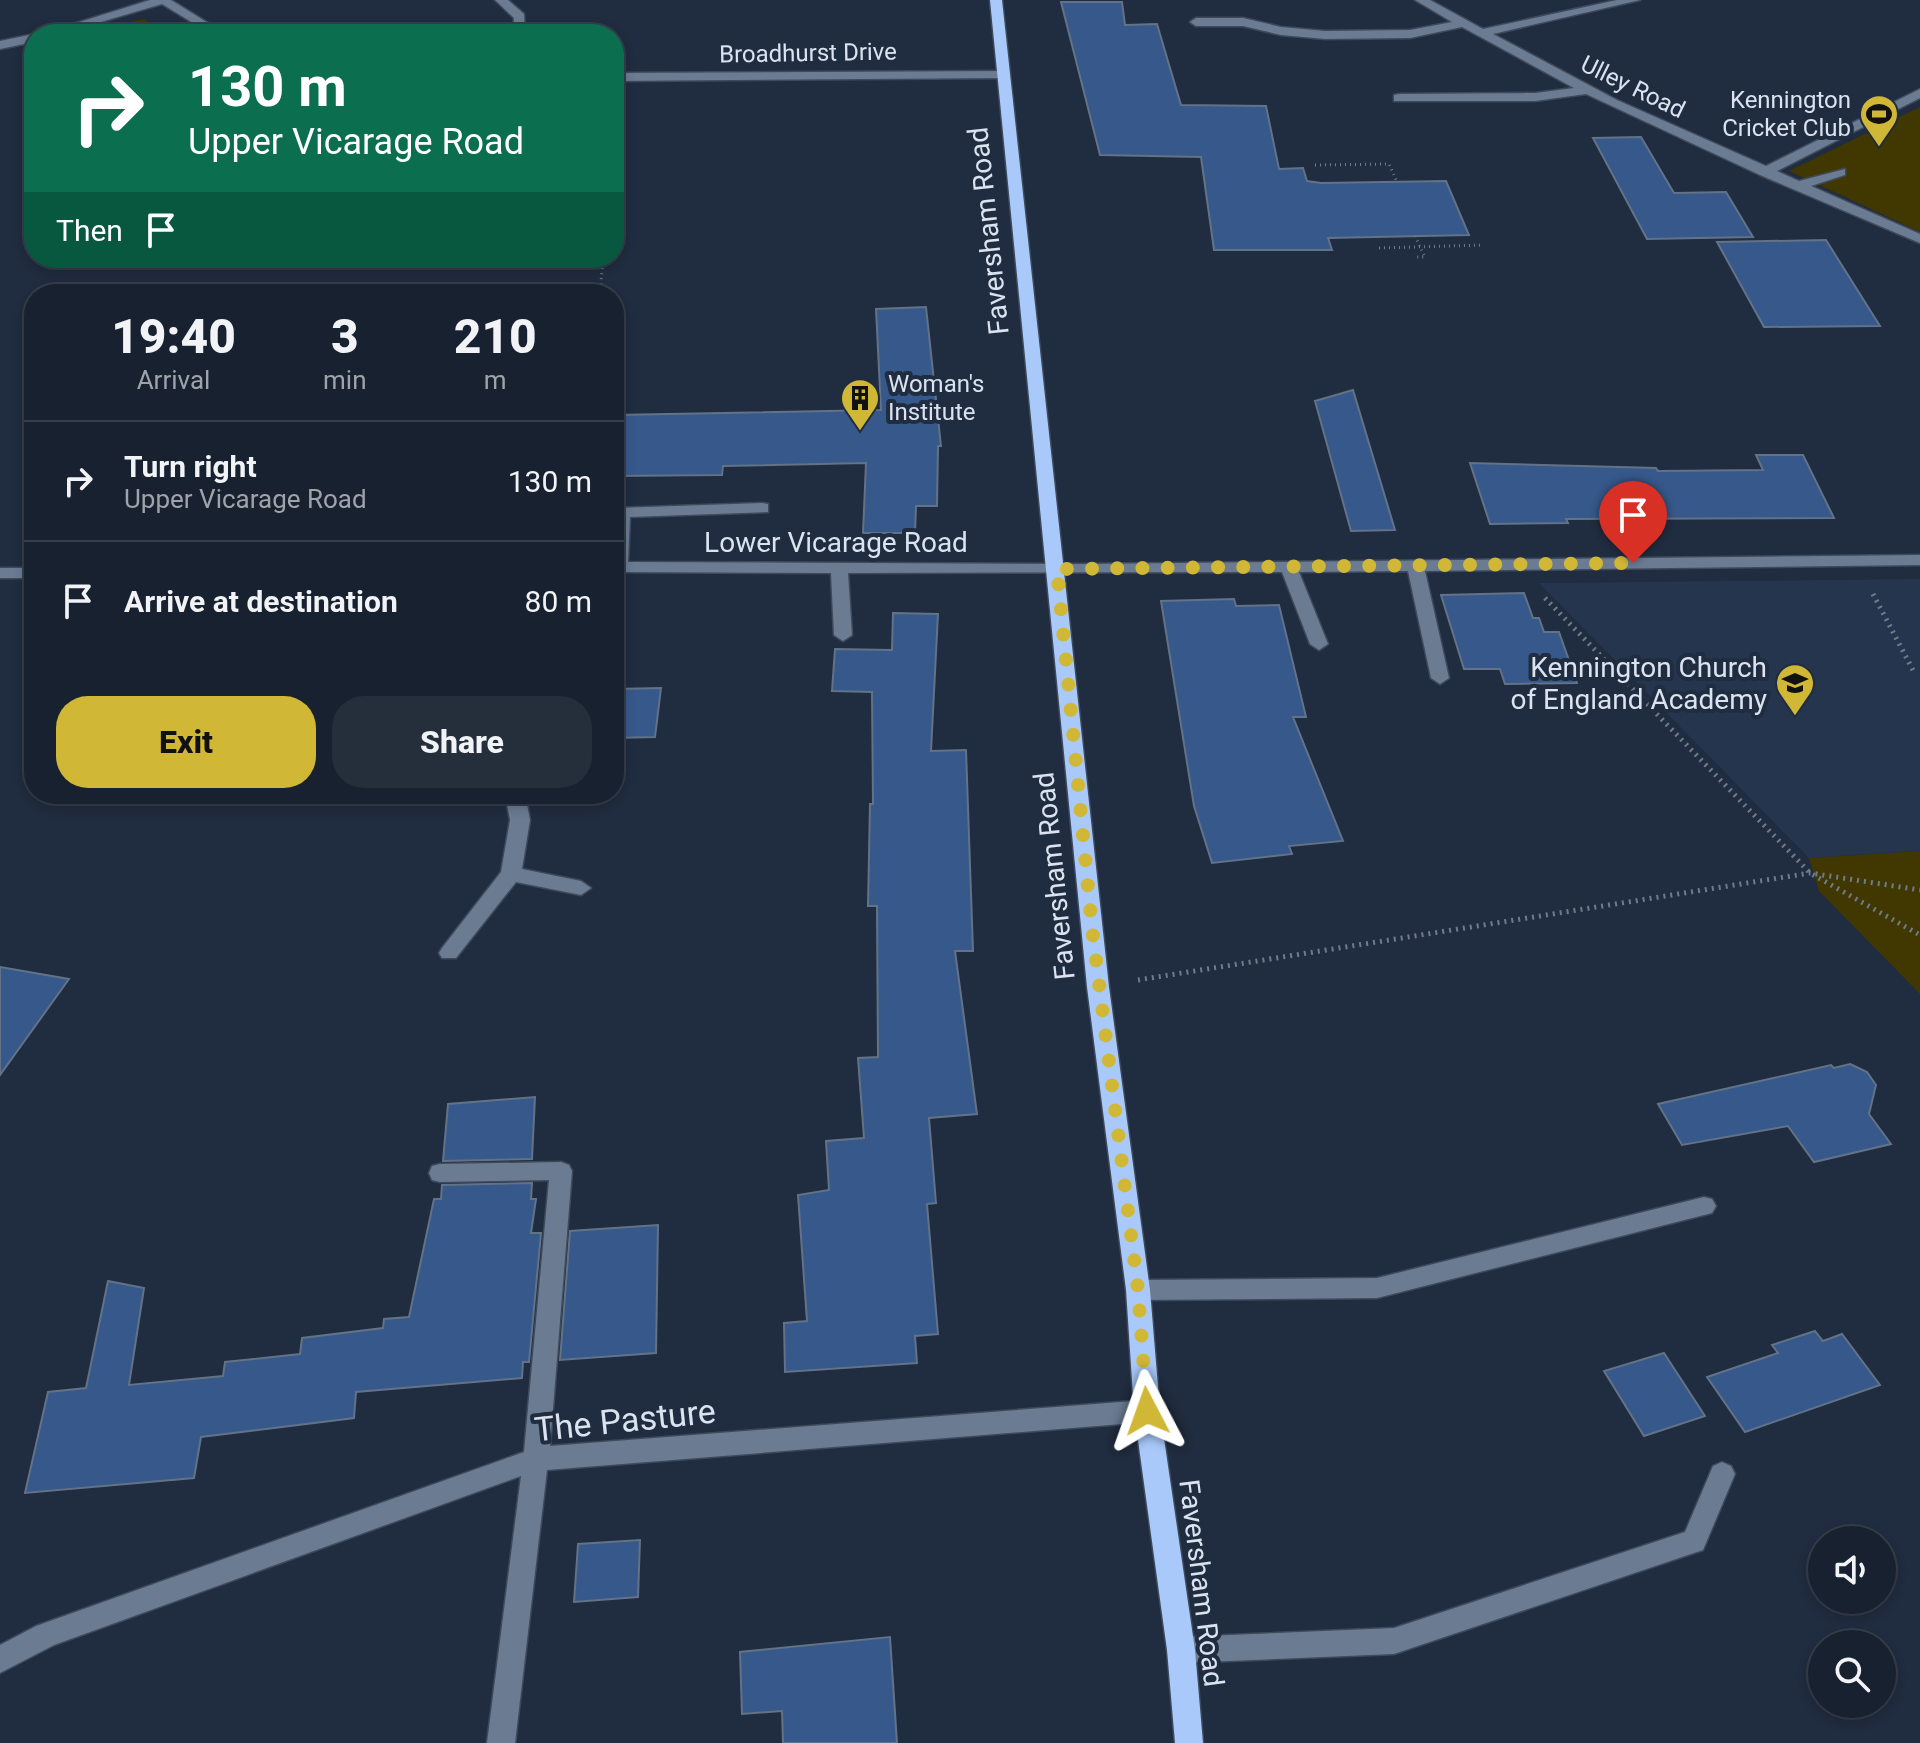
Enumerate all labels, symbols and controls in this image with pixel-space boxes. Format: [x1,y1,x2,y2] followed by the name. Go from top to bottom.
[719,37,897,69] street label: Broadhurst Drive
[1576,50,1690,124] street label: Ulley Road
[188,54,347,120] text: 130 m
[56,56,160,160] icon: right
[1722,86,1851,142] place label: Kennington Cricket Club
[1858,93,1900,148] sports icon: Kennington Cricket Club
[188,121,524,163] text: Upper Vicarage Road
[961,125,1016,336] street label: Faversham Road
[139,208,183,252] icon: arrive
[56,213,123,248] text: Then
[111,308,236,365] text: 19:40
[331,308,359,365] text: 3
[454,308,537,365] text: 210
[137,365,210,395] text: Arrival
[323,365,367,395] text: min
[484,365,507,395] text: m
[888,370,984,426] place label: Woman's Institute
[839,377,881,432] building icon: Woman's Institute
[124,449,257,484] text: Turn right
[56,459,100,503] icon: right
[508,464,592,499] text: 130 m
[1599,481,1667,563] pin
[124,484,367,514] text: Upper Vicarage Road
[1611,493,1655,537] icon: arrive
[704,526,968,559] street label: Lower Vicarage Road
[56,579,100,623] icon: arrive
[124,584,398,619] text: Arrive at destination
[525,584,592,619] text: 80 m
[1510,651,1767,716] place label: Kennington Church of England Academy
[1774,662,1816,717] school or university icon: Kennington Church of England Academy
[56,696,316,788] button: Exit
[332,696,592,788] button: Share
[1027,770,1082,981] street label: Faversham Road
[1105,1369,1189,1453] position arrow
[532,1391,718,1449] street label: The Pasture
[1172,1478,1231,1689] street label: Faversham Road
[1808,1526,1896,1718] map controls
[1808,1526,1896,1614] button: sound
[1808,1630,1896,1718] button: search

